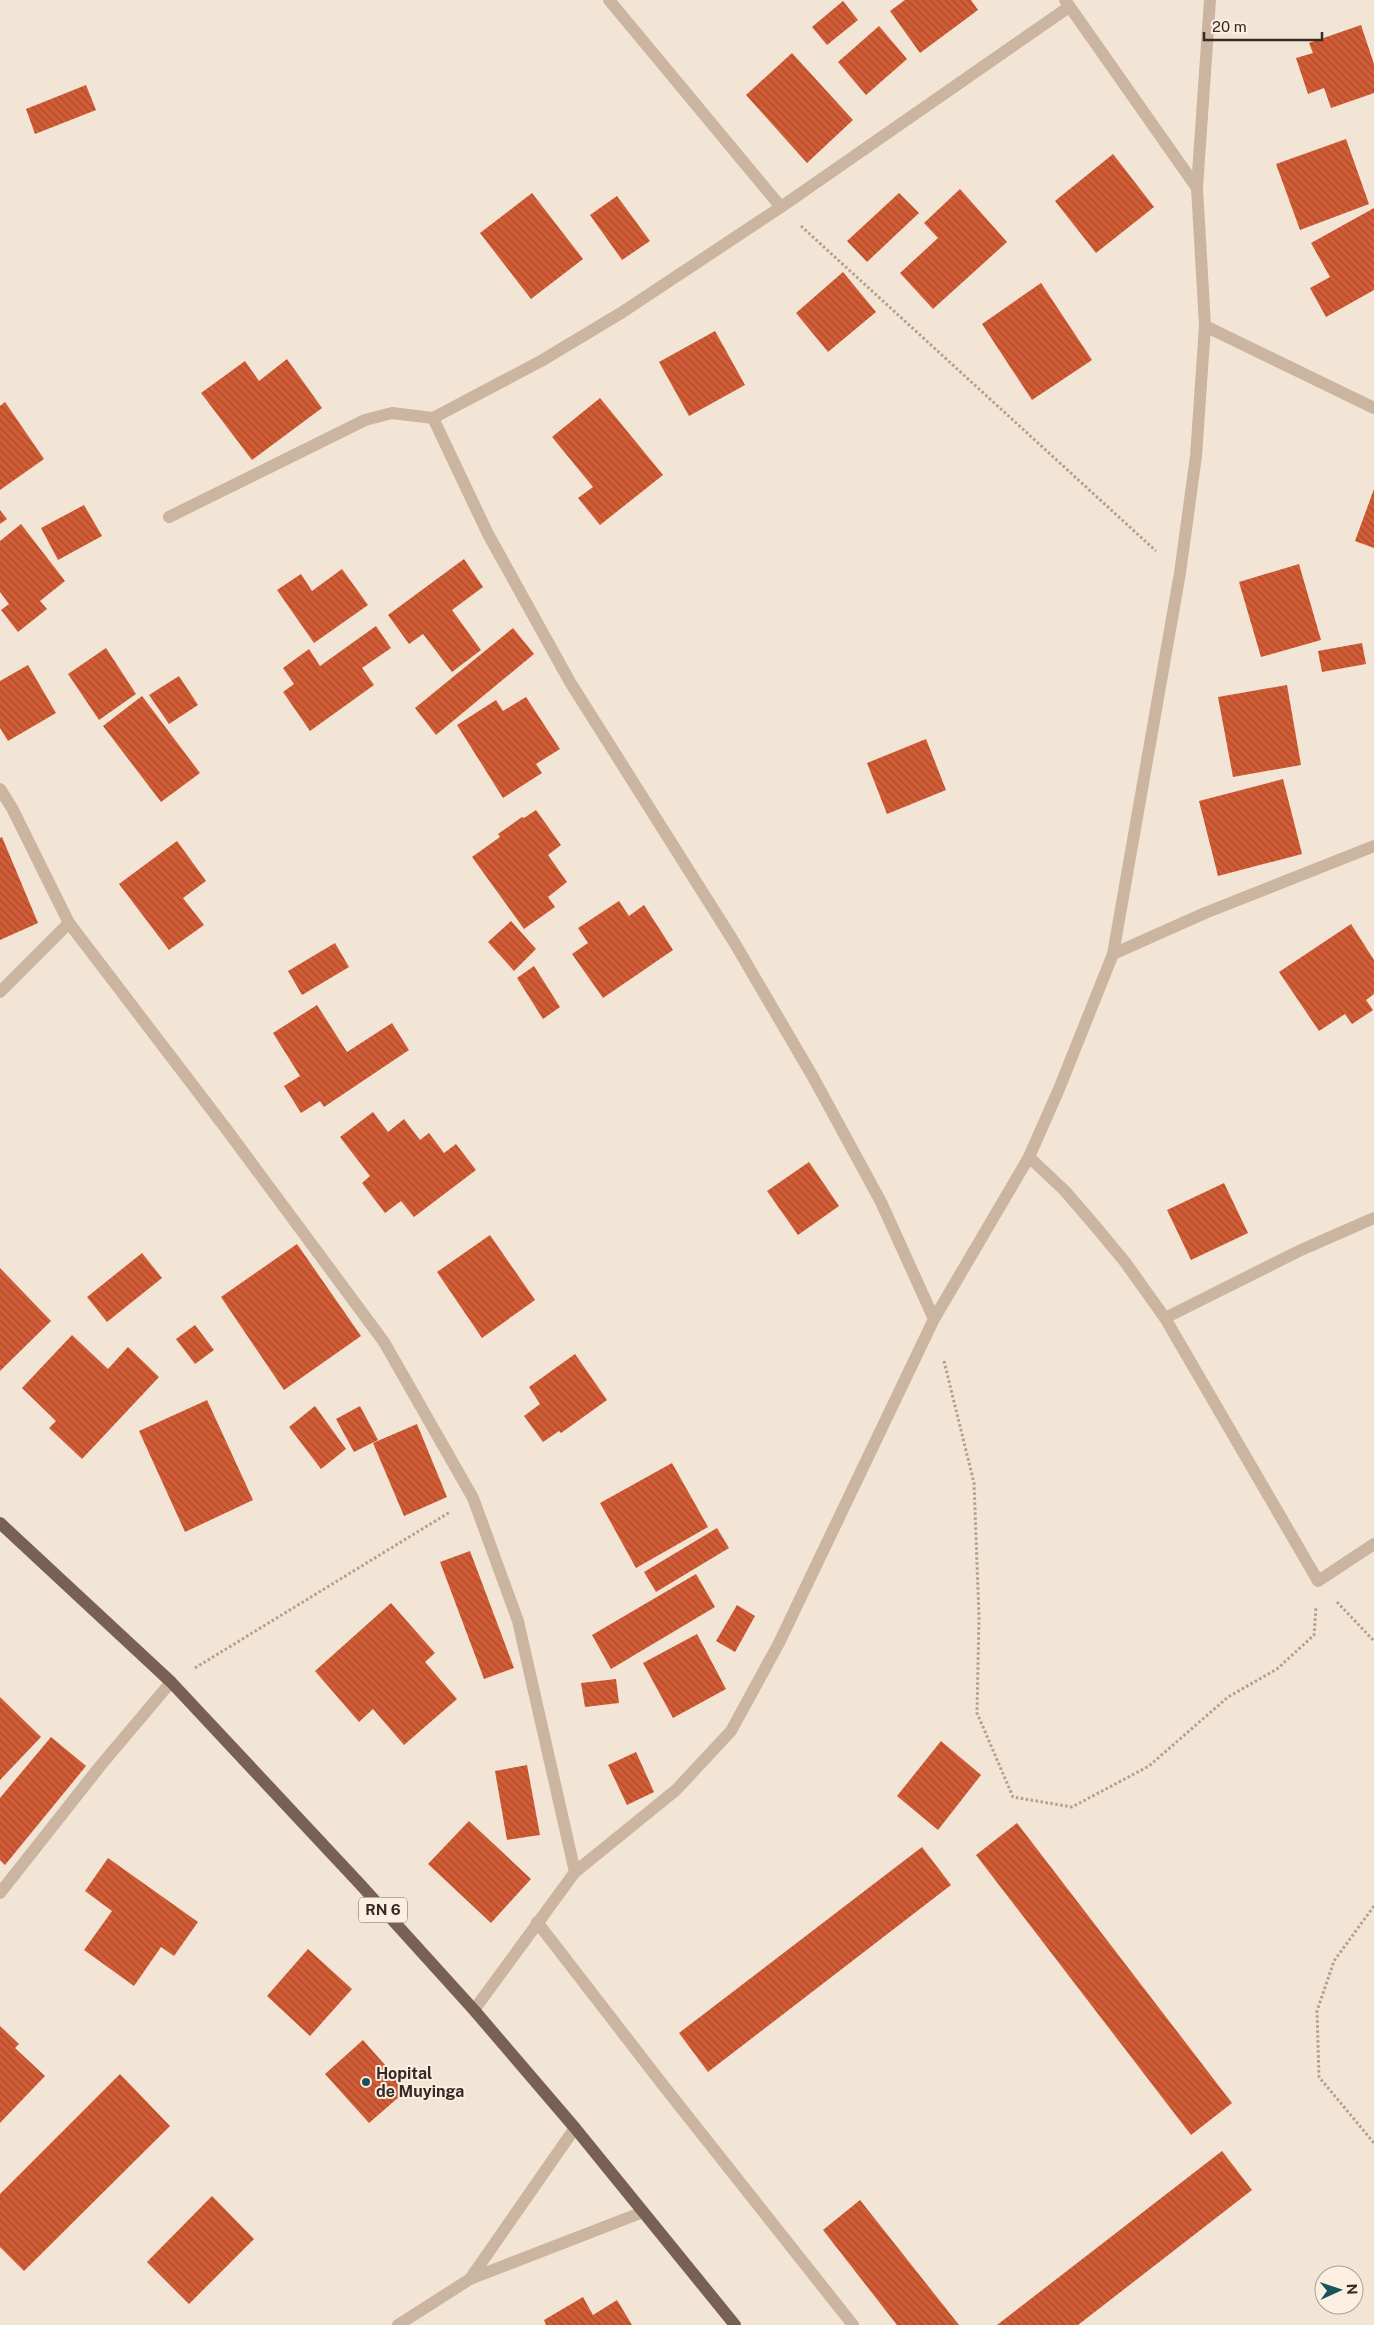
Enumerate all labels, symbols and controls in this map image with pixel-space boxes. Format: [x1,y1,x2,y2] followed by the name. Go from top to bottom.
[1204,10,1322,42] scale bar
[1212,18,1247,35] text: 20 m
[359,1898,407,1922] road number: RN 6
[376,2064,464,2101] place label: Hopital de Muyinga
[360,2076,372,2088] marker: Hopital de Muyinga
[1314,2265,1364,2315] north arrow
[1344,2283,1360,2295] text: N

